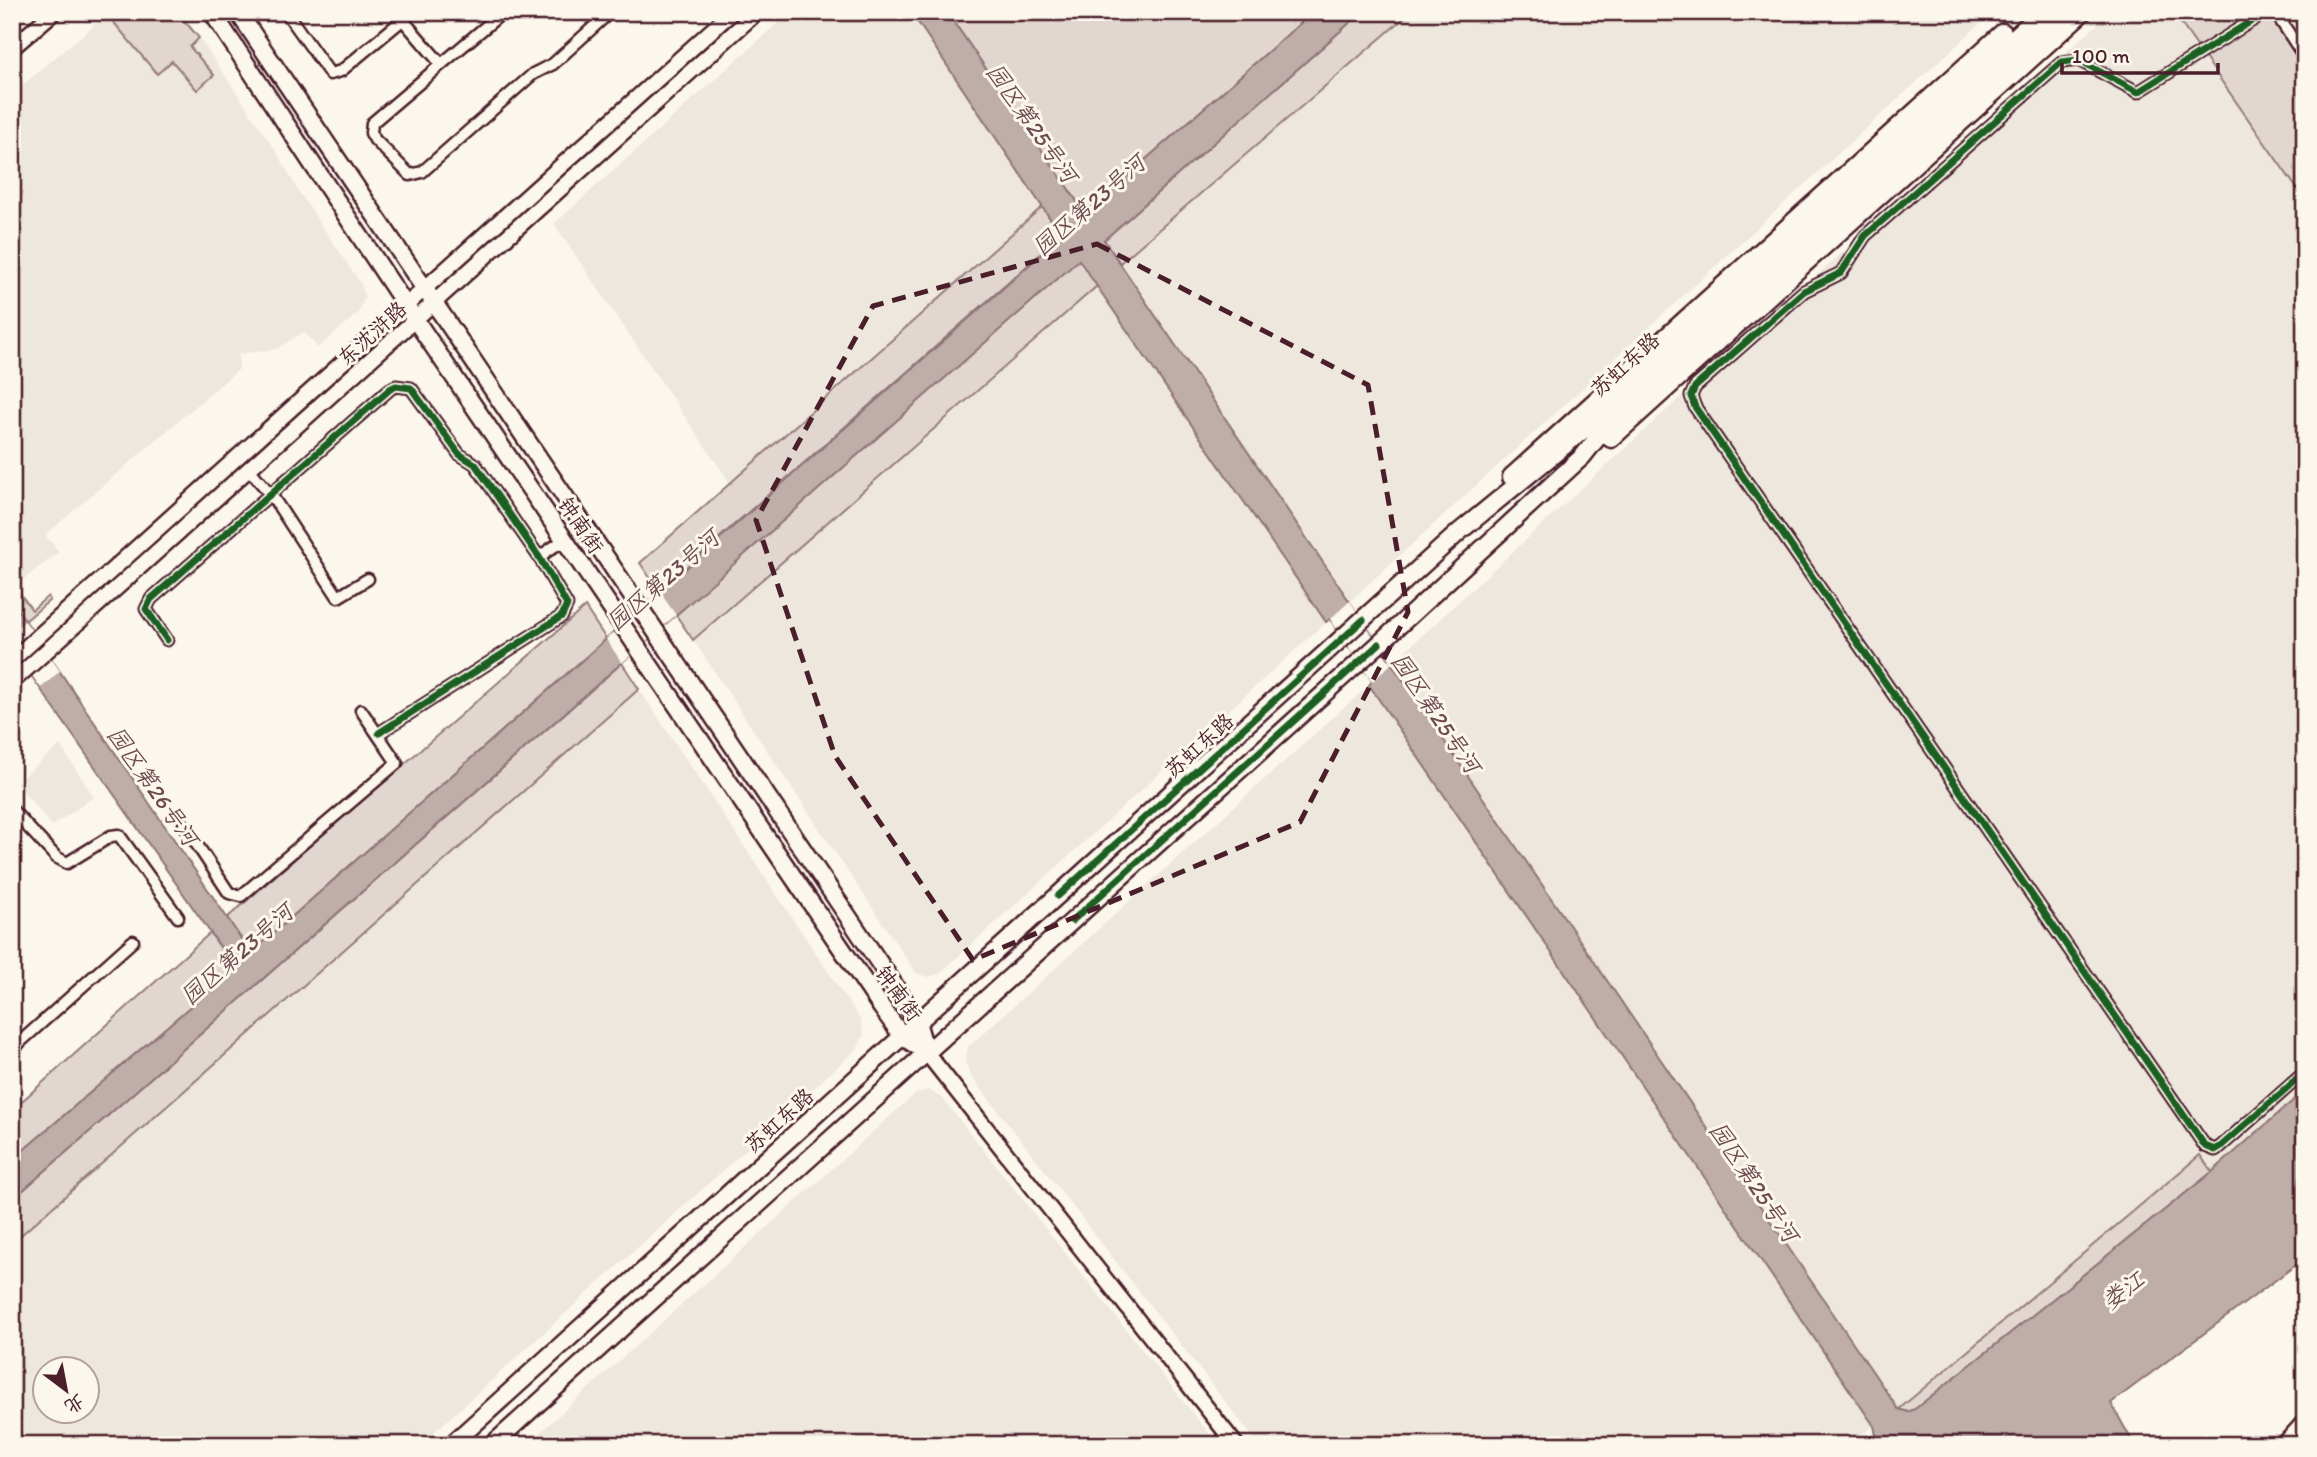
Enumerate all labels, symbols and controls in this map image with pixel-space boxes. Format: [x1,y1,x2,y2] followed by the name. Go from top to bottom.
[2062,32,2217,76] scale bar
[2072,43,2130,68] text: 100 m
[981,58,1086,191] water label: 园区第25号河
[1027,146,1154,261] water label: 园区第23号河
[332,296,412,370] street label: 东沈浒路
[1585,327,1665,401] street label: 苏虹东路
[553,492,609,558] street label: 钟南街
[601,521,728,636] water label: 园区第23号河
[1385,647,1489,782] water label: 园区第25号河
[1159,708,1239,782] street label: 苏虹东路
[102,721,207,854] water label: 园区第26号河
[175,895,302,1010] water label: 园区第23号河
[870,960,928,1026] street label: 钟南街
[739,1083,819,1157] street label: 苏虹东路
[1703,1116,1807,1251] water label: 园区第25号河
[2096,1264,2151,1315] water label: 娄江
[32,1356,102,1426] north arrow
[61,1389,89,1419] text: 北

